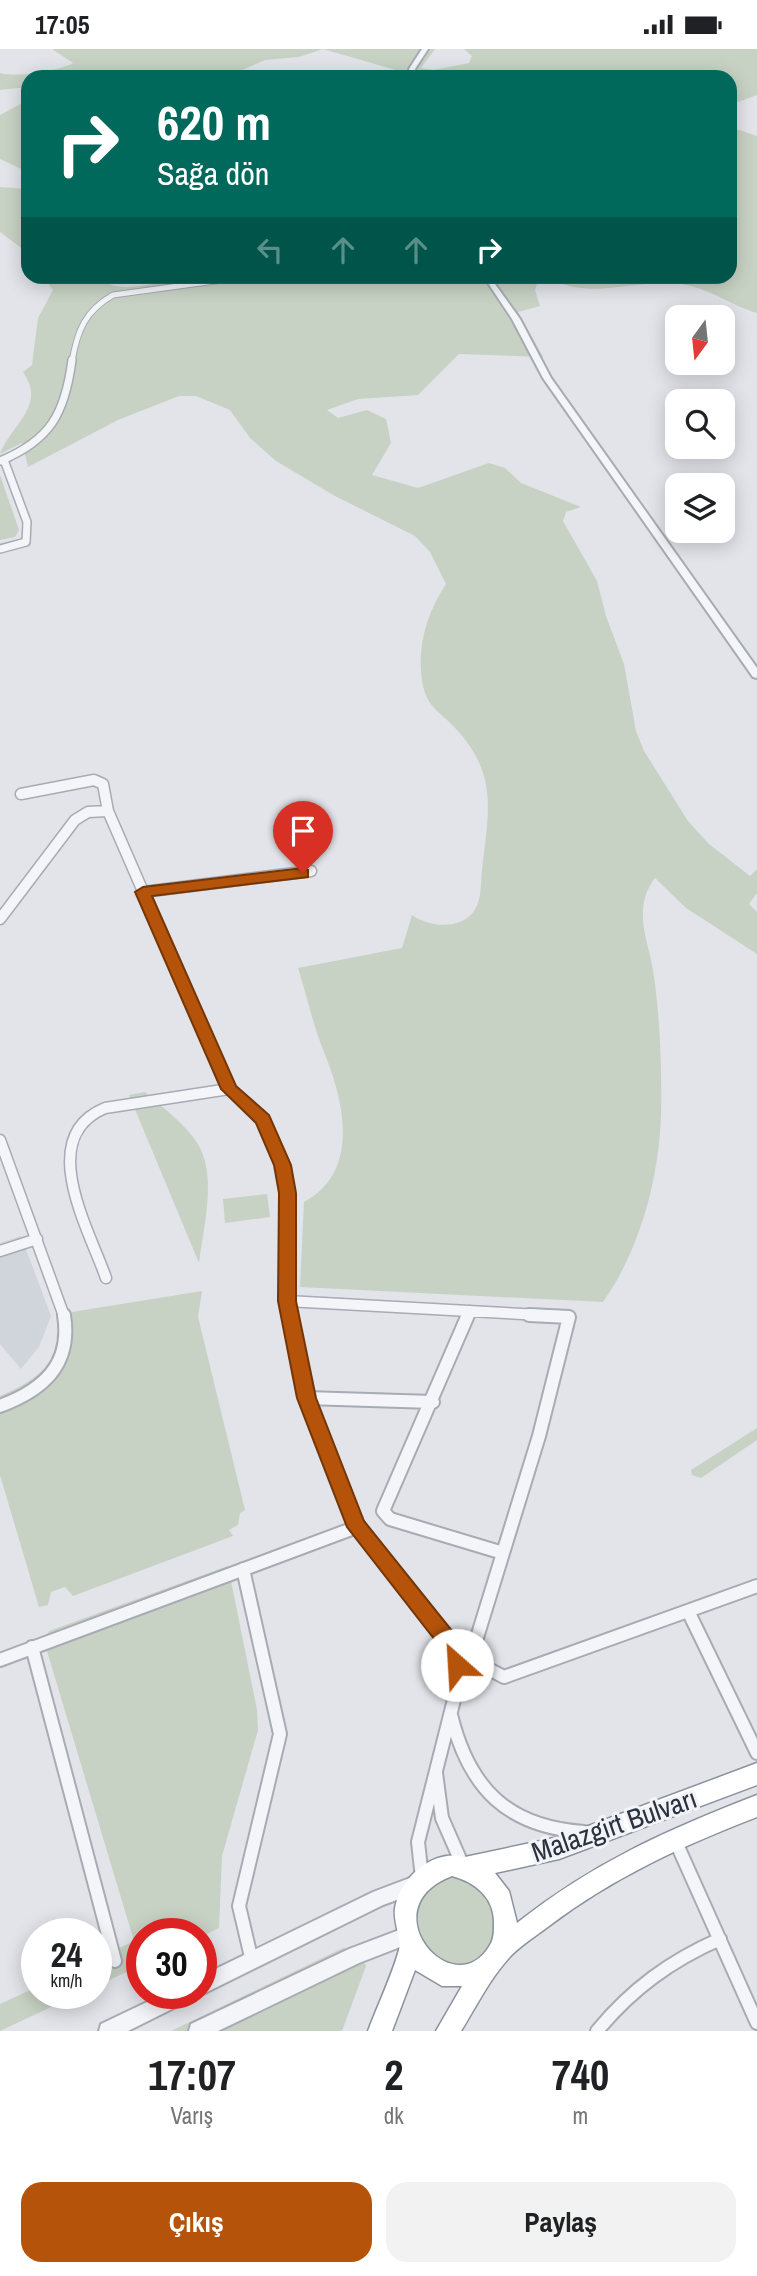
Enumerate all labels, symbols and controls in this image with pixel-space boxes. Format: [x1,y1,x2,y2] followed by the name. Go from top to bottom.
[35,7,90,42] text: 17:05
[157,89,271,155] text: 620 m
[42,98,133,189] icon: right
[157,152,269,195] text: Sağa dön
[251,231,289,269] icon: left
[324,231,362,269] icon: ahead
[397,231,435,269] icon: ahead
[470,231,508,269] icon: right
[665,305,735,375] north arrow
[665,305,735,543] map controls
[665,389,735,459] button: search
[665,473,735,543] button: layers
[273,801,333,873] pin
[284,812,322,850] icon: arrive
[420,1628,494,1702] position arrow
[526,1779,702,1871] street label: Malazgirt Bulvarı
[126,1918,217,2009] speed limit sign: 30
[51,1931,82,1978] text: 24
[51,1968,83,1993] text: km/h
[148,2047,236,2103] text: 17:07
[384,2047,403,2103] text: 2
[552,2047,609,2103] text: 740
[171,2100,213,2131] text: Varış
[384,2100,404,2131] text: dk
[573,2100,588,2131] text: m
[21,2182,372,2262] button: Çıkış
[386,2182,736,2262] button: Paylaş

